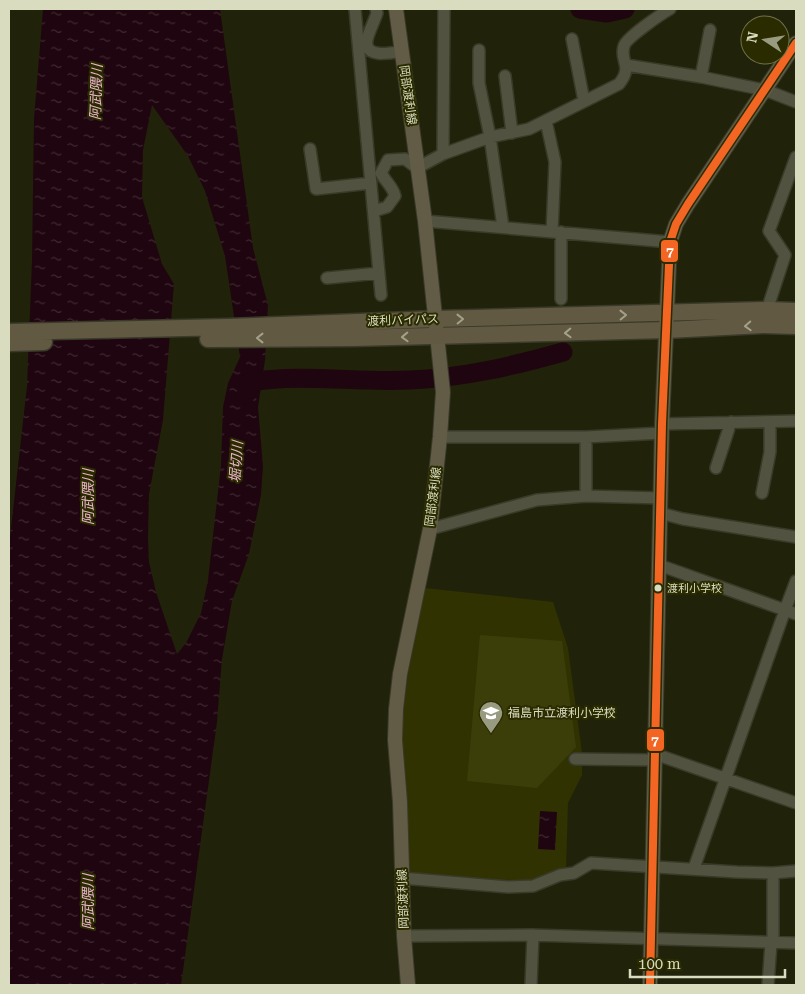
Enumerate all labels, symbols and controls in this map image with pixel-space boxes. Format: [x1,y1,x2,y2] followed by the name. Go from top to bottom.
[740,15,790,65] north arrow
[743,30,761,44] text: N
[87,62,105,120] water label: 阿武隈川
[397,64,419,126] street label: 岡部渡利線
[660,239,679,263] line badge: 7
[666,243,674,259] text: 7
[619,310,627,320] one-way arrow
[367,312,439,328] street label: 渡利バイパス
[456,313,464,324] one-way arrow
[743,320,751,331] one-way arrow
[563,327,571,338] one-way arrow
[401,332,408,342] one-way arrow
[255,333,263,343] one-way arrow
[227,438,246,484] water label: 堀切川
[422,466,444,528] street label: 岡部渡利線
[80,467,96,525] water label: 阿武隈川
[667,582,722,595] place label: 渡利小学校
[653,583,663,593] marker: 渡利小学校
[478,700,504,734] school or university icon: 福島市立渡利小学校
[508,706,616,720] place label: 福島市立渡利小学校
[646,728,665,752] line badge: 7
[651,732,659,748] text: 7
[395,869,411,929] street label: 岡部渡利線
[80,872,96,930] water label: 阿武隈川
[630,946,785,978] scale bar
[638,955,681,973] text: 100 m

